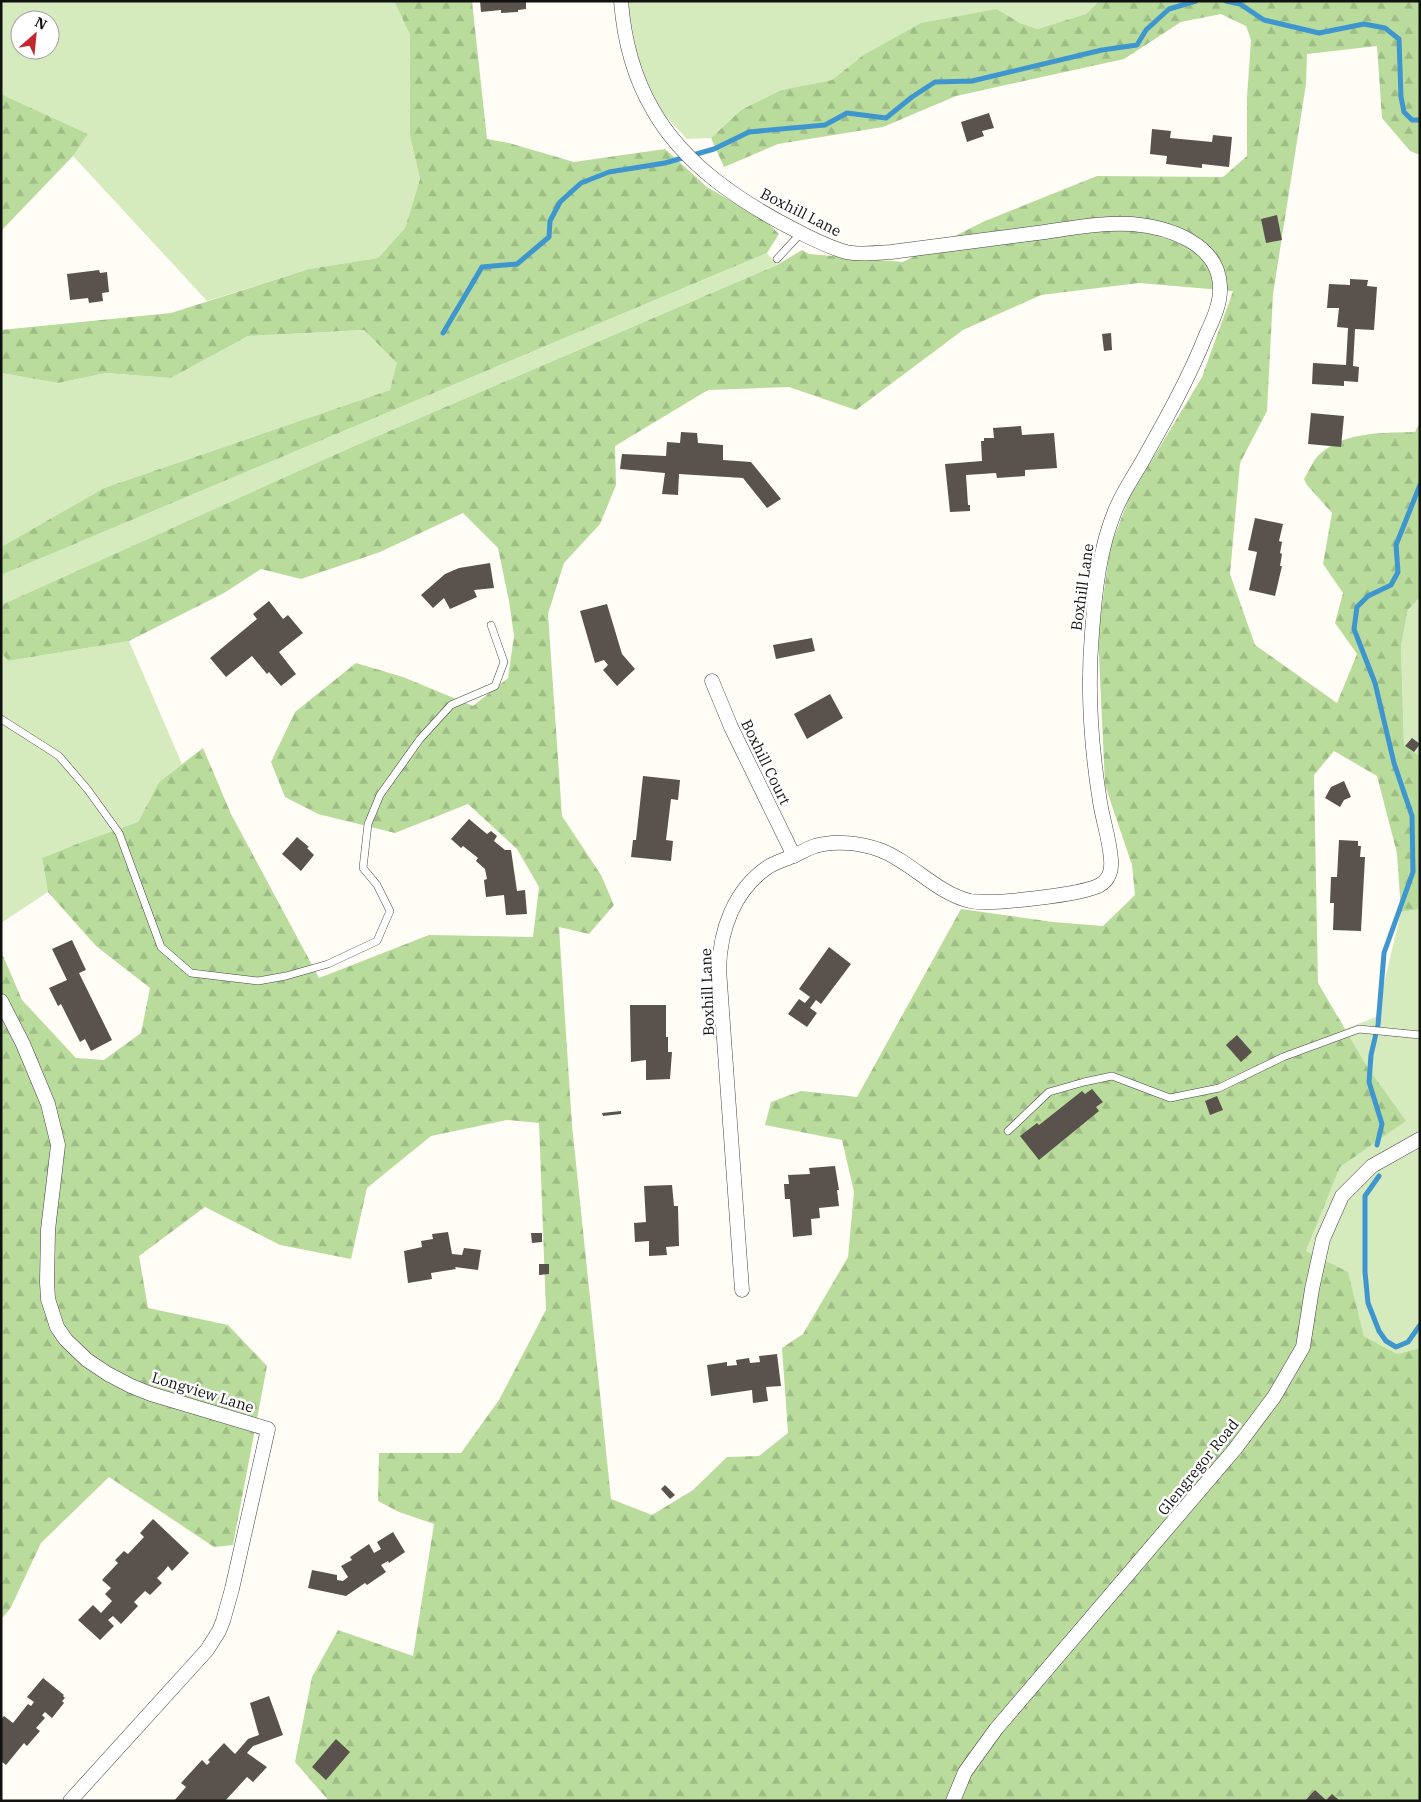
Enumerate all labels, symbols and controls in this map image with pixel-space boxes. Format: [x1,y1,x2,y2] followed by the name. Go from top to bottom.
[10,10,60,60] north arrow
[32,13,50,34] text: N
[757,184,845,240] street label: Boxhill Lane
[1066,542,1098,632] street label: Boxhill Lane
[737,716,795,808] street label: Boxhill Court
[696,948,718,1036] street label: Boxhill Lane
[150,1367,256,1417] street label: Longview Lane
[1153,1415,1243,1519] street label: Glengregor Road

